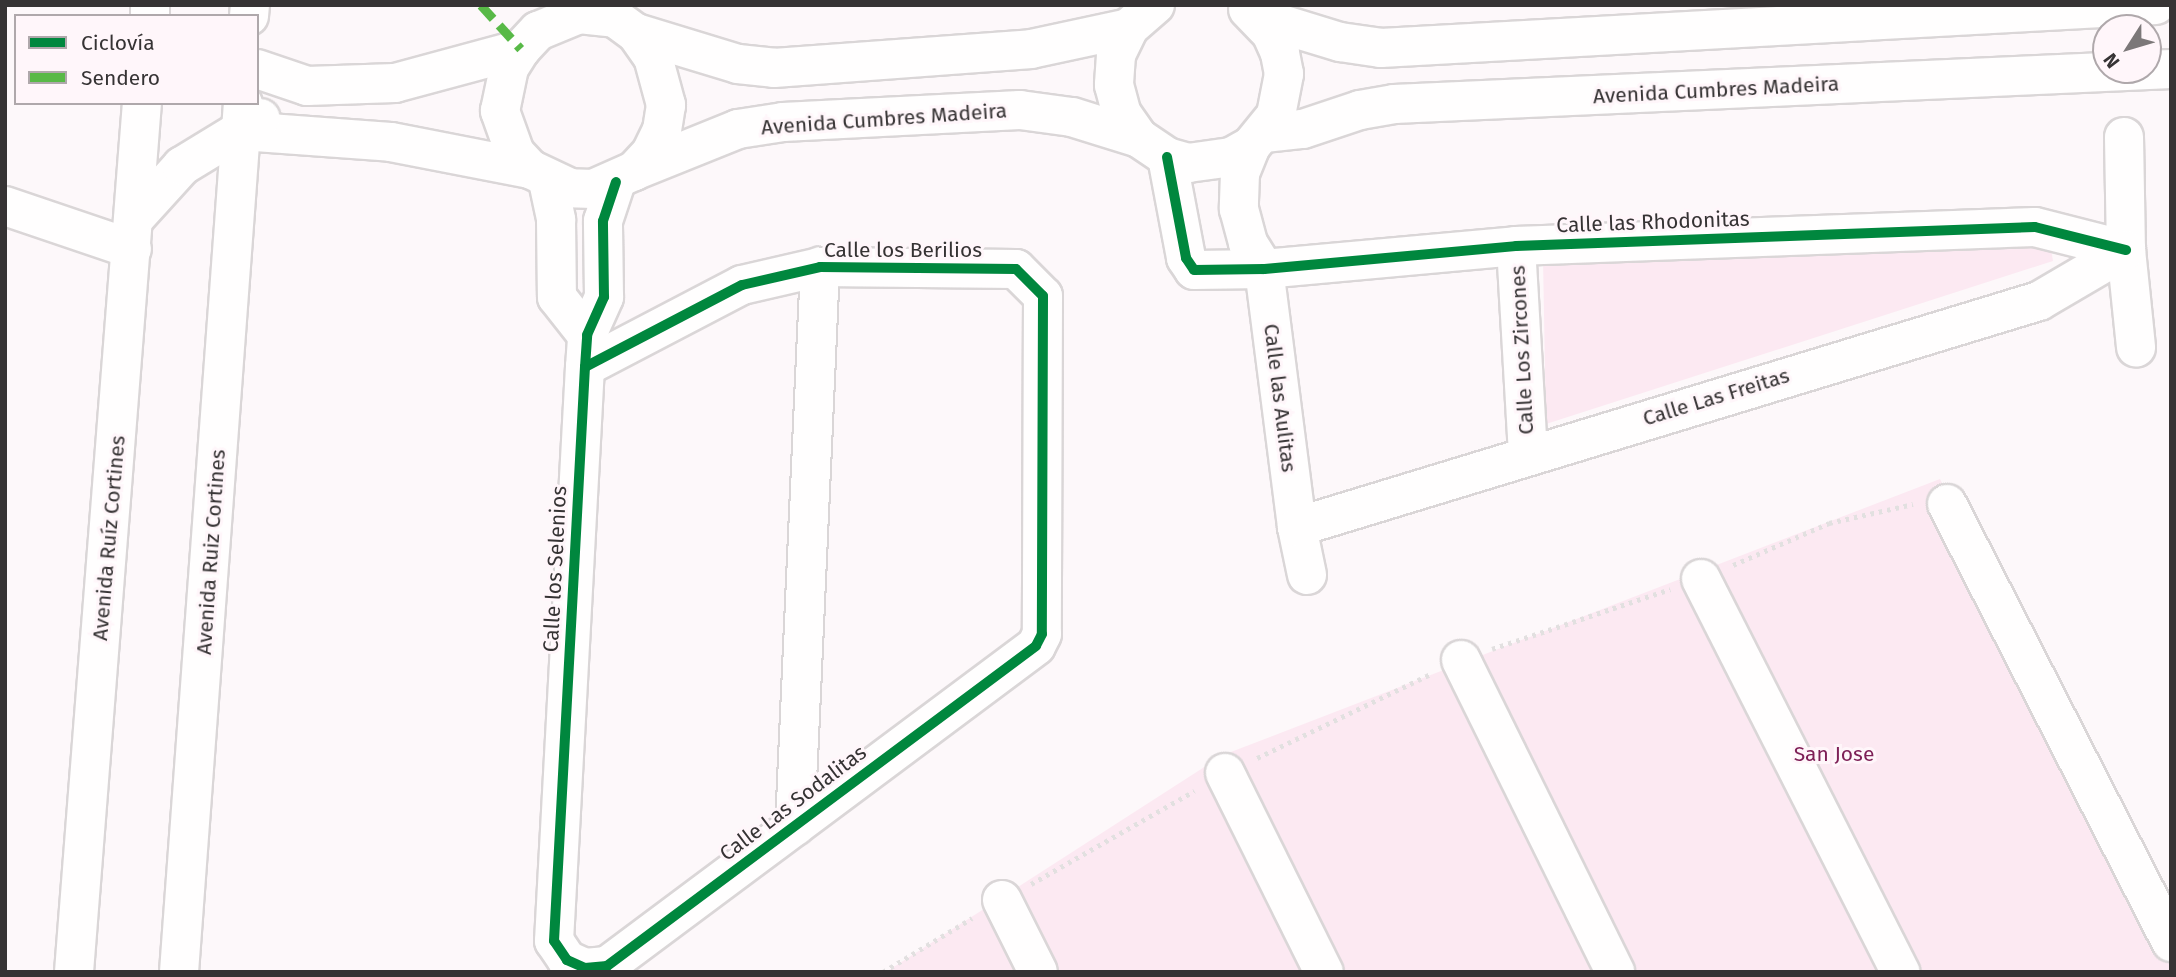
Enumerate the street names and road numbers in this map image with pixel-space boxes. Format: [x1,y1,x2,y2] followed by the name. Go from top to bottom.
[1592,71,1840,109] street label: Avenida Cumbres Madeira
[760,98,1008,140] street label: Avenida Cumbres Madeira
[1556,206,1750,238] street label: Calle las Rhodonitas
[824,237,982,263] street label: Calle los Berilios
[1505,265,1539,435] street label: Calle Los Zircones
[1258,322,1302,474] street label: Calle las Aulitas
[1640,363,1792,431] street label: Calle Las Freitas
[87,434,131,642] street label: Avenida Ruíz Cortines
[191,448,231,656] street label: Avenida Ruiz Cortines
[538,485,572,653] street label: Calle los Selenios
[715,740,871,866] street label: Calle Las Sodalitas

